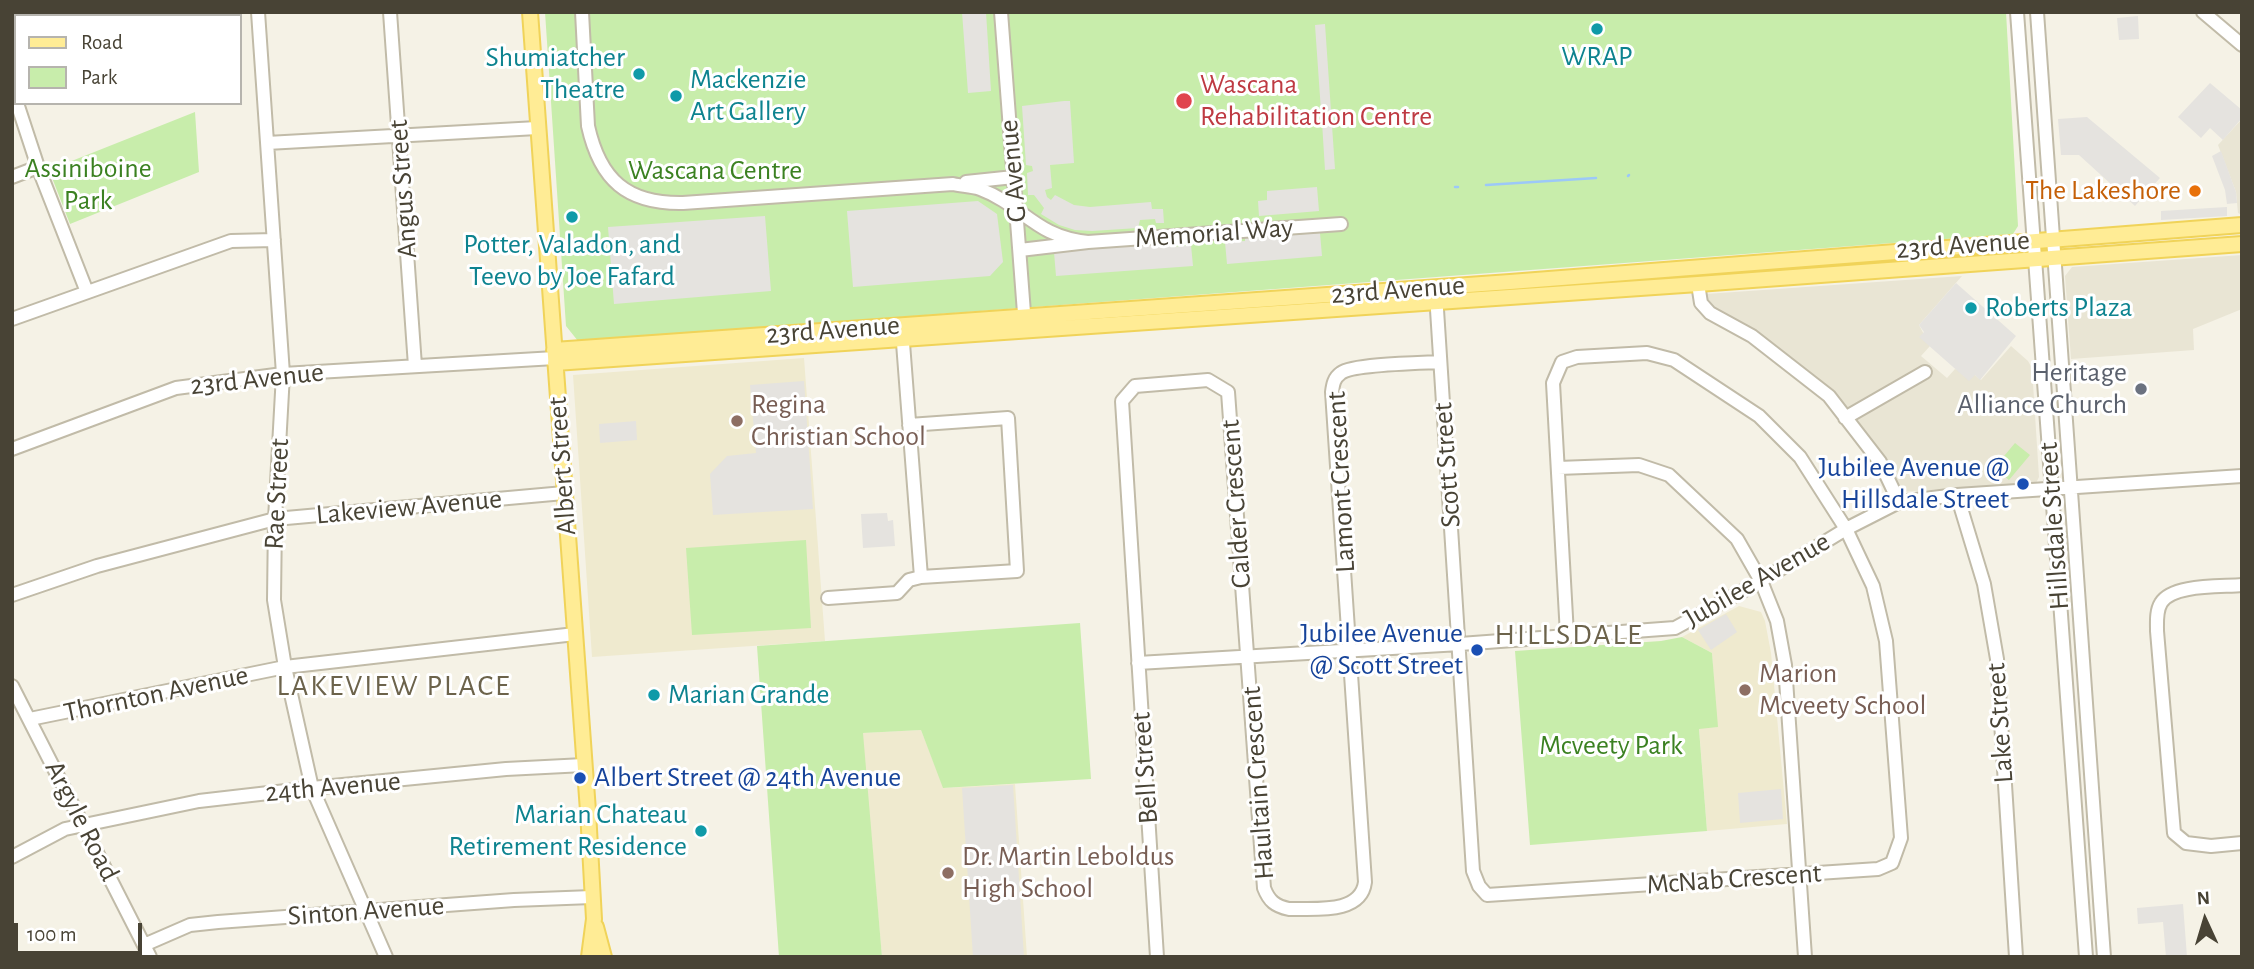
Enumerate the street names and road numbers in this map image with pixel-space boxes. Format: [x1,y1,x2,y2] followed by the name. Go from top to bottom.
[381,118,425,260] street label: Angus Street
[992,118,1034,224] street label: G Avenue
[1134,211,1294,255] street label: Memorial Way
[1895,224,2031,266] street label: 23rd Avenue
[1330,269,1466,311] street label: 23rd Avenue
[765,309,901,351] street label: 23rd Avenue
[189,355,325,403] street label: 23rd Avenue
[1319,390,1363,574] street label: Lamont Crescent
[540,396,584,536] street label: Albert Street
[1426,401,1468,529] street label: Scott Street
[1213,419,1259,589] street label: Calder Crescent
[257,438,297,550] street label: Rae Street
[2031,441,2077,611] street label: Hillsdale Street
[315,482,503,532] street label: Lakeview Avenue
[1678,525,1836,635] street label: Jubilee Avenue
[61,658,251,730] street label: Thornton Avenue
[1979,662,2021,784] street label: Lake Street
[1234,685,1282,881] street label: Haultain Crescent
[1124,711,1166,825] street label: Bell Street
[37,755,127,887] street label: Argyle Road
[264,764,402,810] street label: 24th Avenue
[1645,856,1823,902] street label: McNab Crescent
[286,889,446,933] street label: Sinton Avenue

